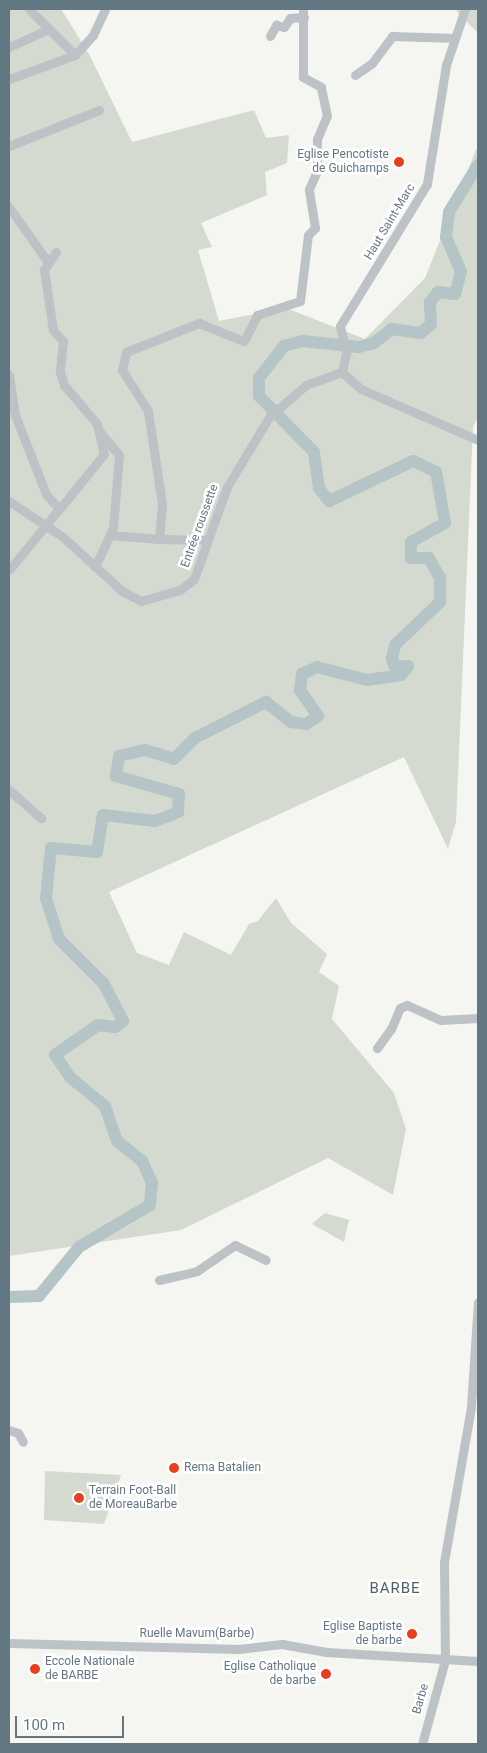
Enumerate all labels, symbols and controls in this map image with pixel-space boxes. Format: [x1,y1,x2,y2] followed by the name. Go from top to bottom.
[297,148,389,176] place label: Eglise Pencotiste de Guichamps
[393,156,405,168] marker: Eglise Pencotiste de Guichamps
[362,181,418,263] street label: Haut Saint-Marc
[178,482,222,570] street label: Entrée roussette
[184,1461,261,1475] place label: Rema Batalien
[168,1462,180,1474] marker: Rema Batalien
[89,1484,177,1512] place label: Terrain Foot-Ball de MoreauBarbe
[73,1492,85,1504] marker: Terrain Foot-Ball de MoreauBarbe
[369,1580,421,1598] district label: BARBE
[323,1620,402,1648] place label: Eglise Baptiste de barbe
[140,1627,254,1641] street label: Ruelle Mavum(Barbe)
[406,1628,418,1640] marker: Eglise Baptiste de barbe
[45,1655,135,1683] place label: Eccole Nationale de BARBE
[224,1660,316,1688] place label: Eglise Catholique de barbe
[29,1663,41,1675] marker: Eccole Nationale de BARBE
[320,1668,332,1680] marker: Eglise Catholique de barbe
[410,1682,432,1716] street label: Barbe
[18,1706,126,1738] scale bar
[23,1716,65,1734] text: 100 m

